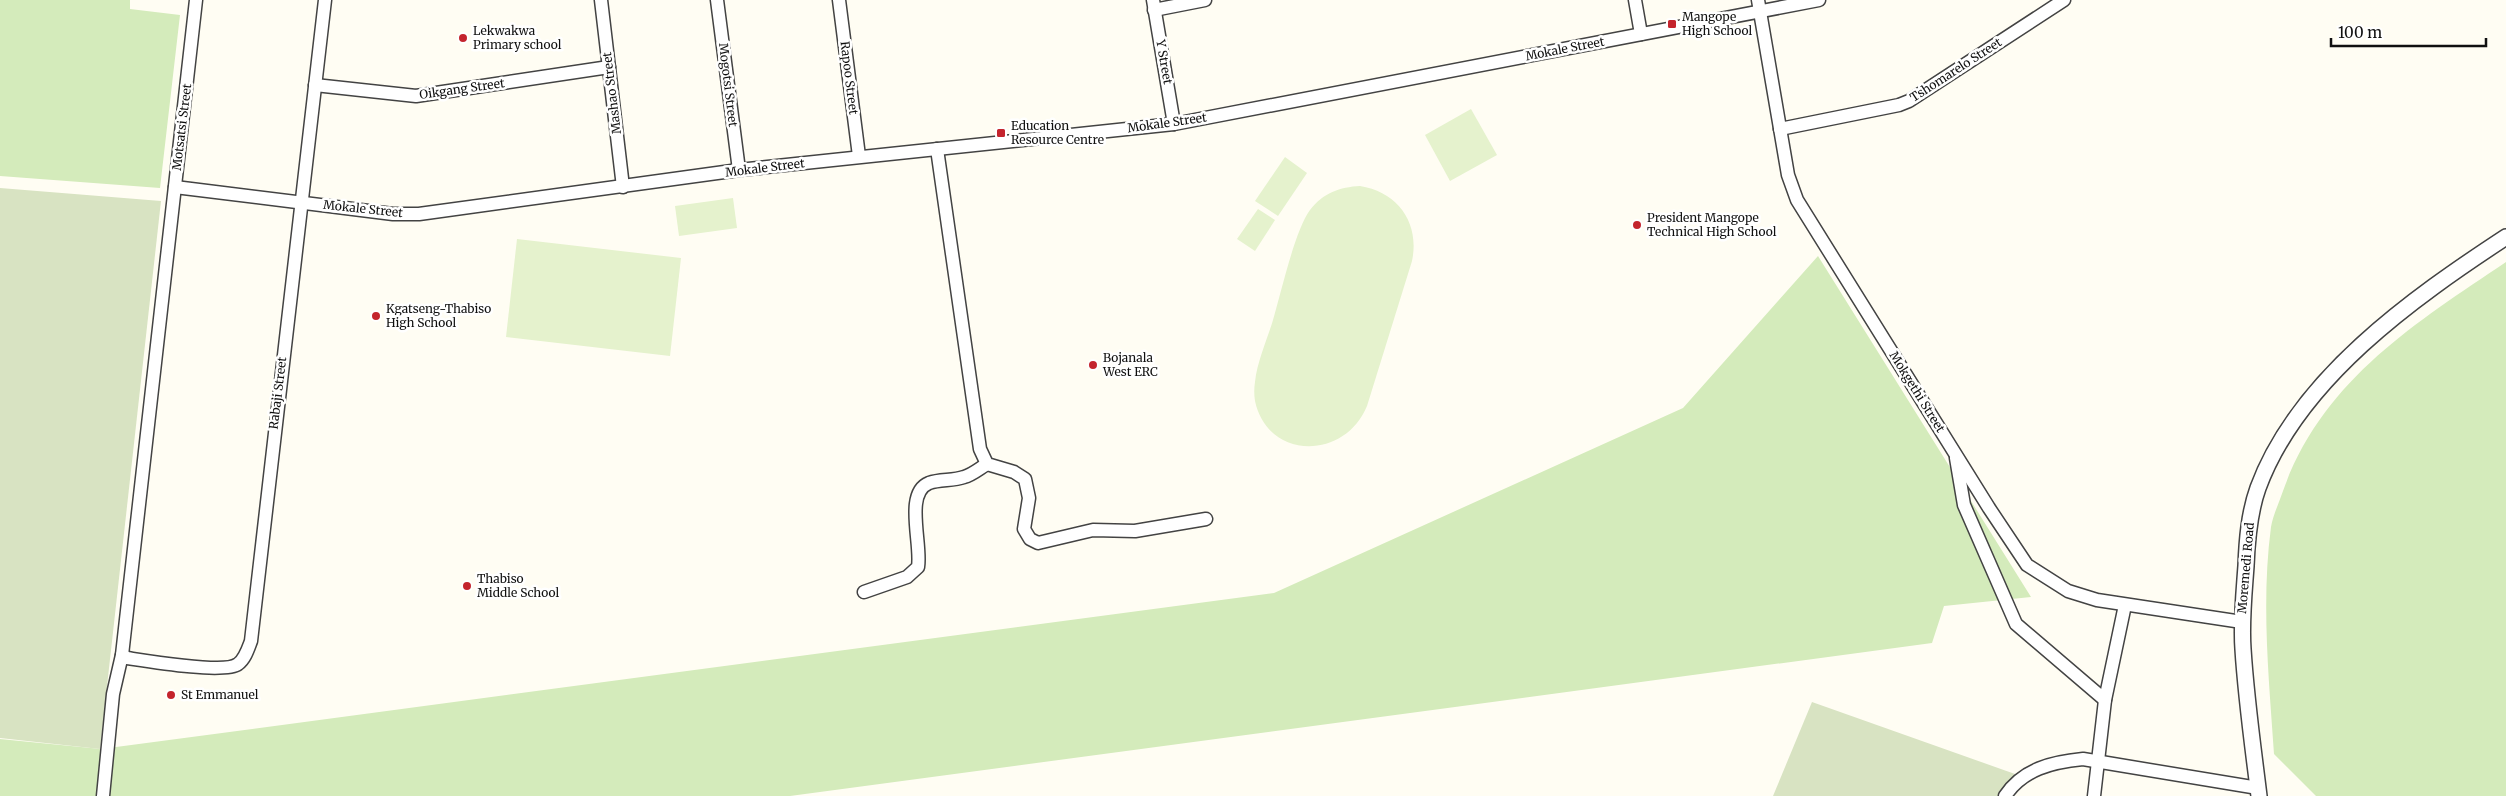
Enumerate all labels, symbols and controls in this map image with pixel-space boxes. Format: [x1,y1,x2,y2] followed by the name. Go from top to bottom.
[1682,9,1753,38] place label: Mangope High School
[2331,15,2486,47] scale bar
[1666,18,1678,30] marker: Mangope High School
[473,23,562,52] place label: Lekwakwa Primary school
[2338,23,2382,42] text: 100 m
[457,32,469,44] marker: Lekwakwa Primary school
[1524,33,1606,63] street label: Mokale Street
[1907,34,2005,105] street label: Tshomarelo Street
[1153,38,1176,86] street label: Y Street
[838,40,861,116] street label: Rapoo Street
[716,42,741,128] street label: Mogotsi Street
[599,51,624,135] street label: Mashao Street
[418,75,506,102] street label: Oikgang Street
[169,82,194,171] street label: Motsatsi Street
[1126,109,1208,135] street label: Mokale Street
[1011,118,1104,147] place label: Education Resource Centre
[995,127,1007,139] marker: Education Resource Centre
[724,155,806,180] street label: Mokale Street
[323,197,404,220] street label: Mokale Street
[1647,210,1777,239] place label: President Mangope Technical High School
[1631,219,1643,231] marker: President Mangope Technical High School
[386,301,491,330] place label: Kgatseng-Thabiso High School
[370,310,382,322] marker: Kgatseng-Thabiso High School
[1886,348,1949,435] street label: Mokgethi Street
[1102,350,1158,379] place label: Bojanala West ERC
[266,356,289,430] street label: Rabaji Street
[1087,359,1099,371] marker: Bojanala West ERC
[2234,522,2257,614] street label: Moremedi Road
[477,571,559,600] place label: Thabiso Middle School
[461,580,473,592] marker: Thabiso Middle School
[181,687,259,702] place label: St Emmanuel
[165,689,177,701] marker: St Emmanuel

